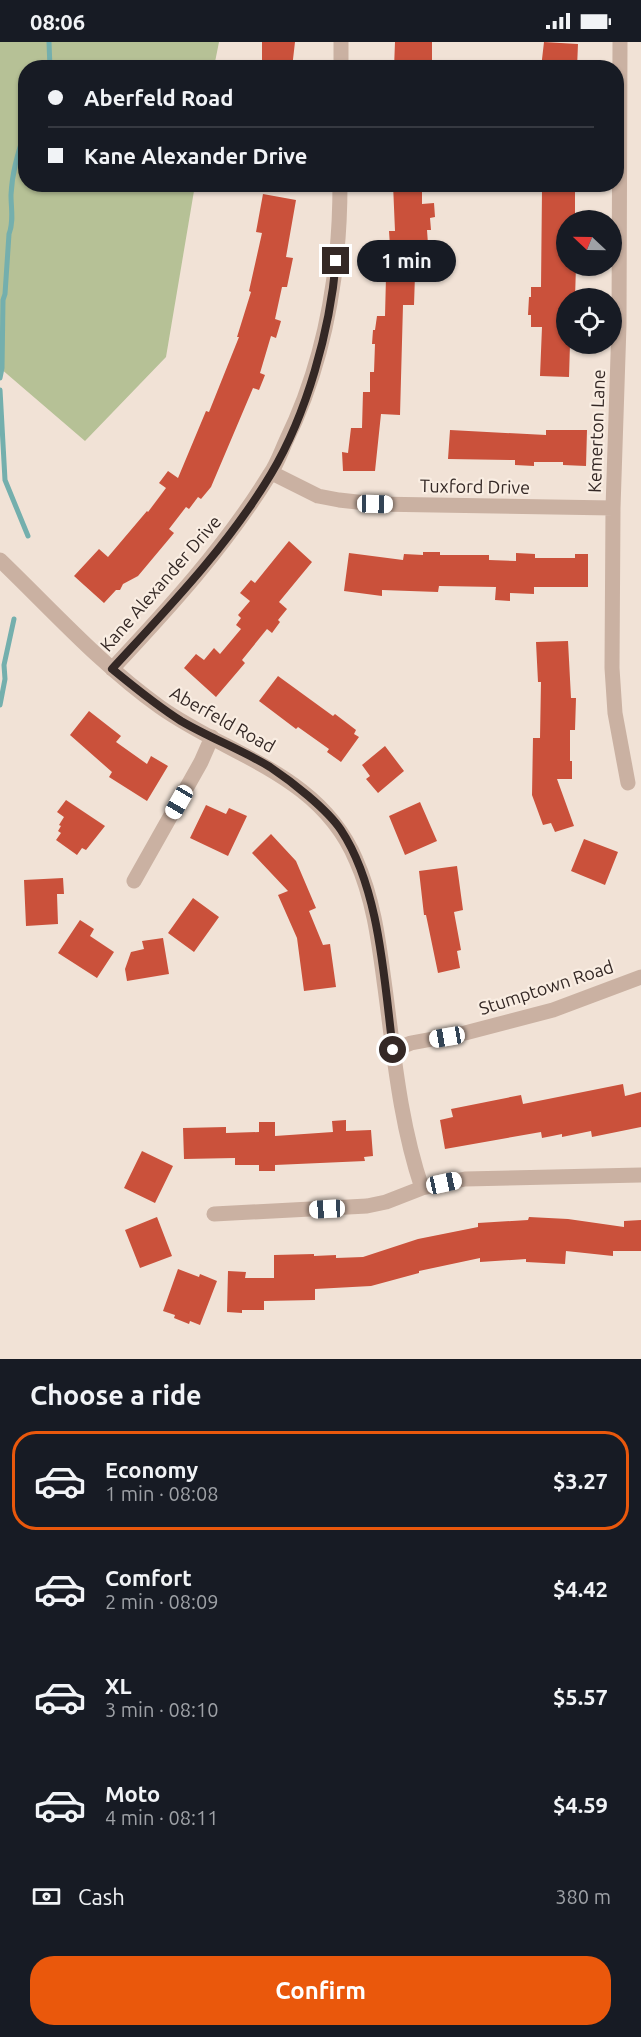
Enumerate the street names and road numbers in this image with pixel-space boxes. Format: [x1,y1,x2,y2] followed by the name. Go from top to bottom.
[584,369,608,493] street label: Kemerton Lane
[420,475,530,497] street label: Tuxford Drive
[96,511,224,655] street label: Kane Alexander Drive
[167,682,279,756] street label: Aberfeld Road
[476,956,616,1018] street label: Stumptown Road

